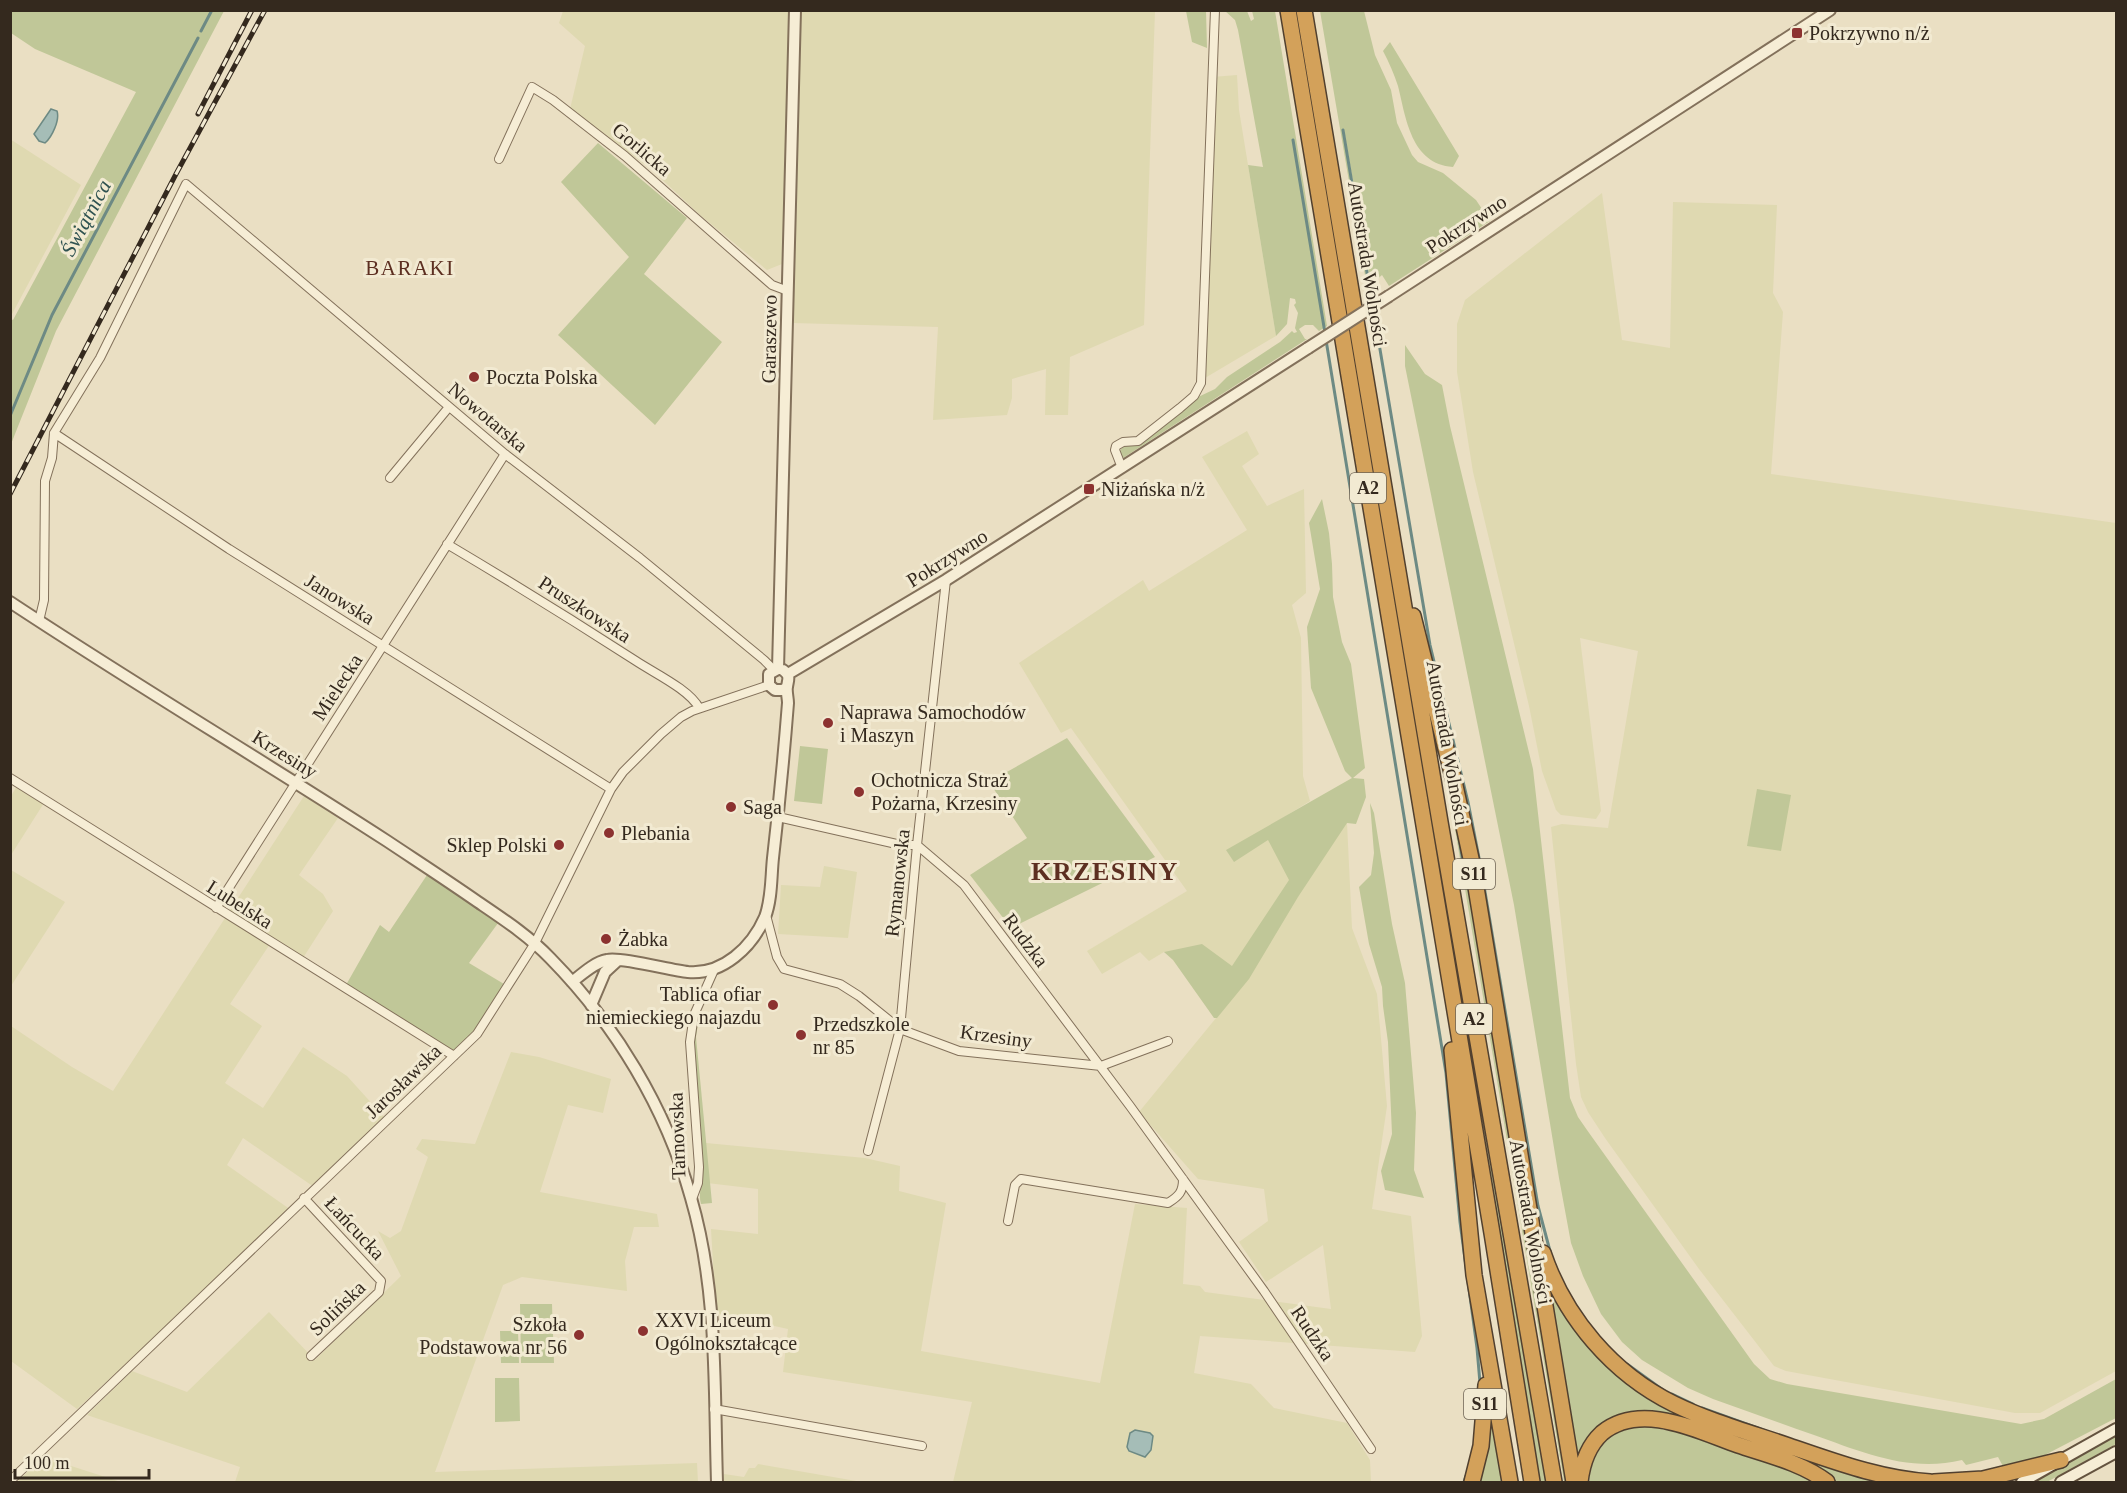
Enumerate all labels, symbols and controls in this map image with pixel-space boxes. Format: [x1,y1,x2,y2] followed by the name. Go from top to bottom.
[1809,22,1930,45] place label: Pokrzywno n/ż
[1790,26,1804,40] marker: Pokrzywno n/ż
[608,118,676,180] street label: Gorlicka
[56,176,116,260] water label: Świątnica
[1344,180,1392,349] street label: Autostrada Wolności
[1422,190,1511,259] street label: Pokrzywno
[365,256,455,280] district label: BARAKI
[757,294,781,384] street label: Garaszewo
[486,366,598,388] place label: Poczta Polska
[467,370,481,384] marker: Poczta Polska
[444,378,532,457] street label: Nowotarska
[1350,473,1386,503] road number: A2
[1101,478,1205,500] place label: Niżańska n/ż
[1082,482,1096,496] marker: Niżańska n/ż
[903,525,992,592] street label: Pokrzywno
[301,569,379,629] street label: Janowska
[535,571,635,647] street label: Pruszkowska
[308,650,367,724] street label: Mielecka
[1423,659,1473,828] street label: Autostrada Wolności
[840,701,1027,747] place label: Naprawa Samochodów i Maszyn
[821,716,835,730] marker: Naprawa Samochodów i Maszyn
[248,726,321,783] street label: Krzesiny
[871,769,1018,815] place label: Ochotnicza Straż Pożarna, Krzesiny
[852,785,866,799] marker: Ochotnicza Straż Pożarna, Krzesiny
[743,796,782,819] place label: Saga
[724,800,738,814] marker: Saga
[621,822,690,844] place label: Plebania
[602,826,616,840] marker: Plebania
[880,828,915,938] street label: Rymanowska
[446,834,547,857] place label: Sklep Polski
[552,838,566,852] marker: Sklep Polski
[1031,857,1179,886] district label: KRZESINY
[1453,859,1495,889] road number: S11
[203,875,277,933] street label: Lubelska
[999,909,1053,971] street label: Rudzka
[618,928,668,950] place label: Żabka
[599,932,613,946] marker: Żabka
[586,983,761,1029] place label: Tablica ofiar niemieckiego najazdu
[766,998,780,1012] marker: Tablica ofiar niemieckiego najazdu
[1456,1004,1492,1034] road number: A2
[813,1013,910,1058] place label: Przedszkole nr 85
[959,1020,1033,1053] street label: Krzesiny
[794,1028,808,1042] marker: Przedszkole nr 85
[361,1039,445,1122] street label: Jarosławska
[664,1092,690,1180] street label: Tarnowska
[1506,1138,1556,1307] street label: Autostrada Wolności
[320,1192,390,1264] street label: Łańcucka
[305,1276,370,1340] street label: Solińska
[1287,1302,1339,1365] street label: Rudzka
[655,1309,797,1355] place label: XXVI Liceum Ogólnokształcące
[419,1313,567,1358] place label: Szkoła Podstawowa nr 56
[636,1324,650,1338] marker: XXVI Liceum Ogólnokształcące
[572,1328,586,1342] marker: Szkoła Podstawowa nr 56
[1464,1389,1506,1419] road number: S11
[15,1442,148,1480] scale bar
[24,1453,70,1473] text: 100 m

